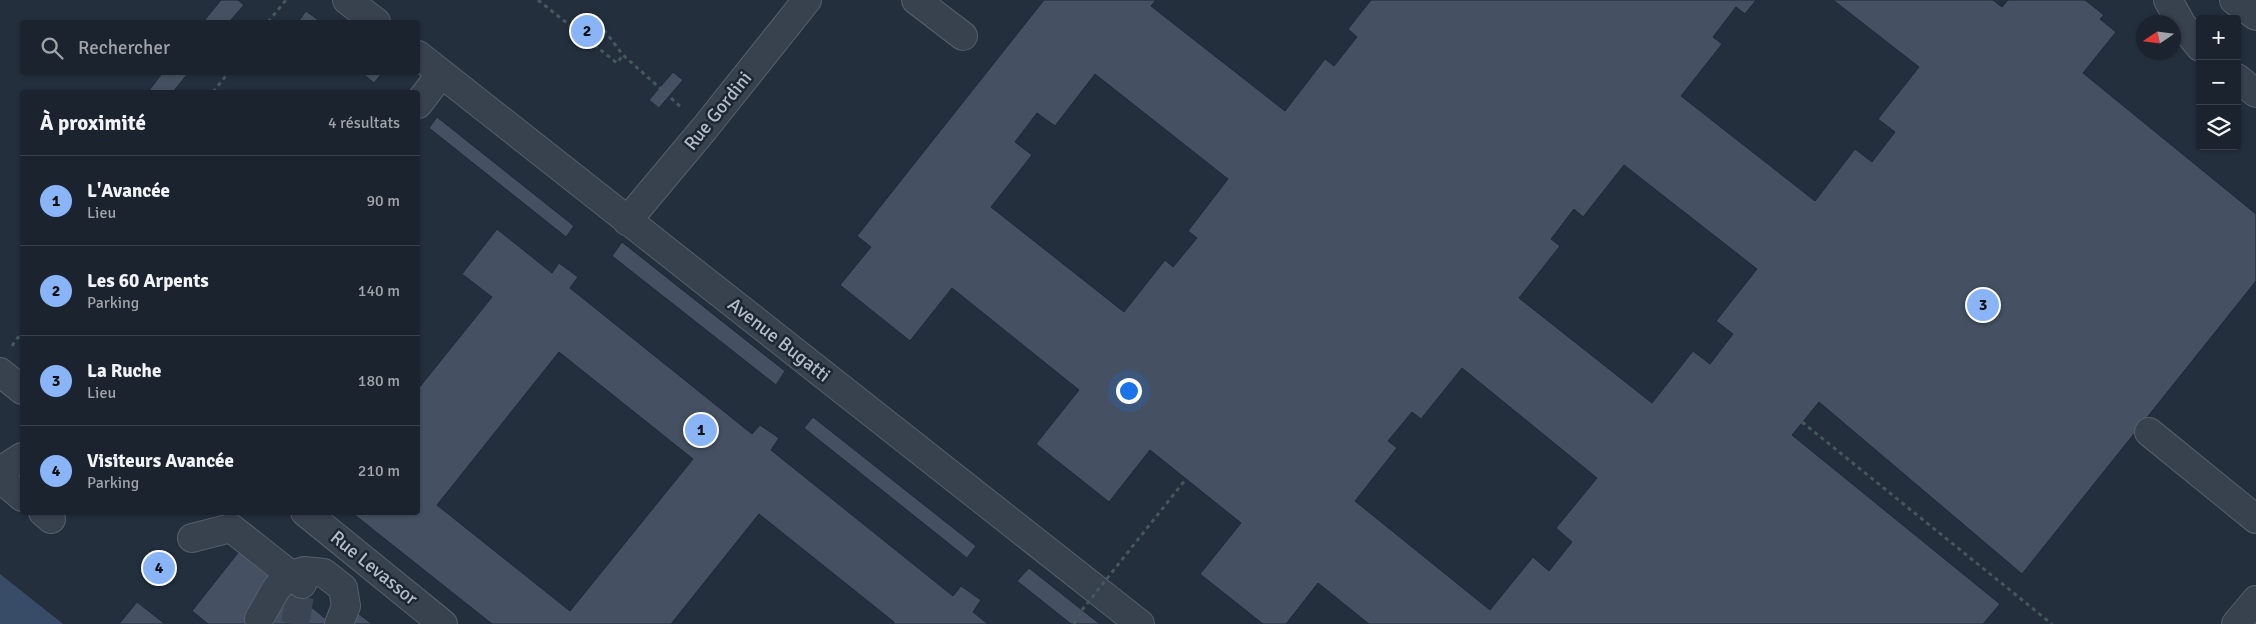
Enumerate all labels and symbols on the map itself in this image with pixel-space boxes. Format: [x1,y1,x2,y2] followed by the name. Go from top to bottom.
[571,12,603,50] pin: 2
[2136,15,2181,60] north arrow
[679,67,757,155] street label: Rue Gordini
[1967,286,1999,324] pin: 3
[723,293,835,387] street label: Avenue Bugatti
[1116,378,1142,404] your location
[685,411,717,449] pin: 1
[325,525,423,611] street label: Rue Levassor
[143,549,175,587] pin: 4

